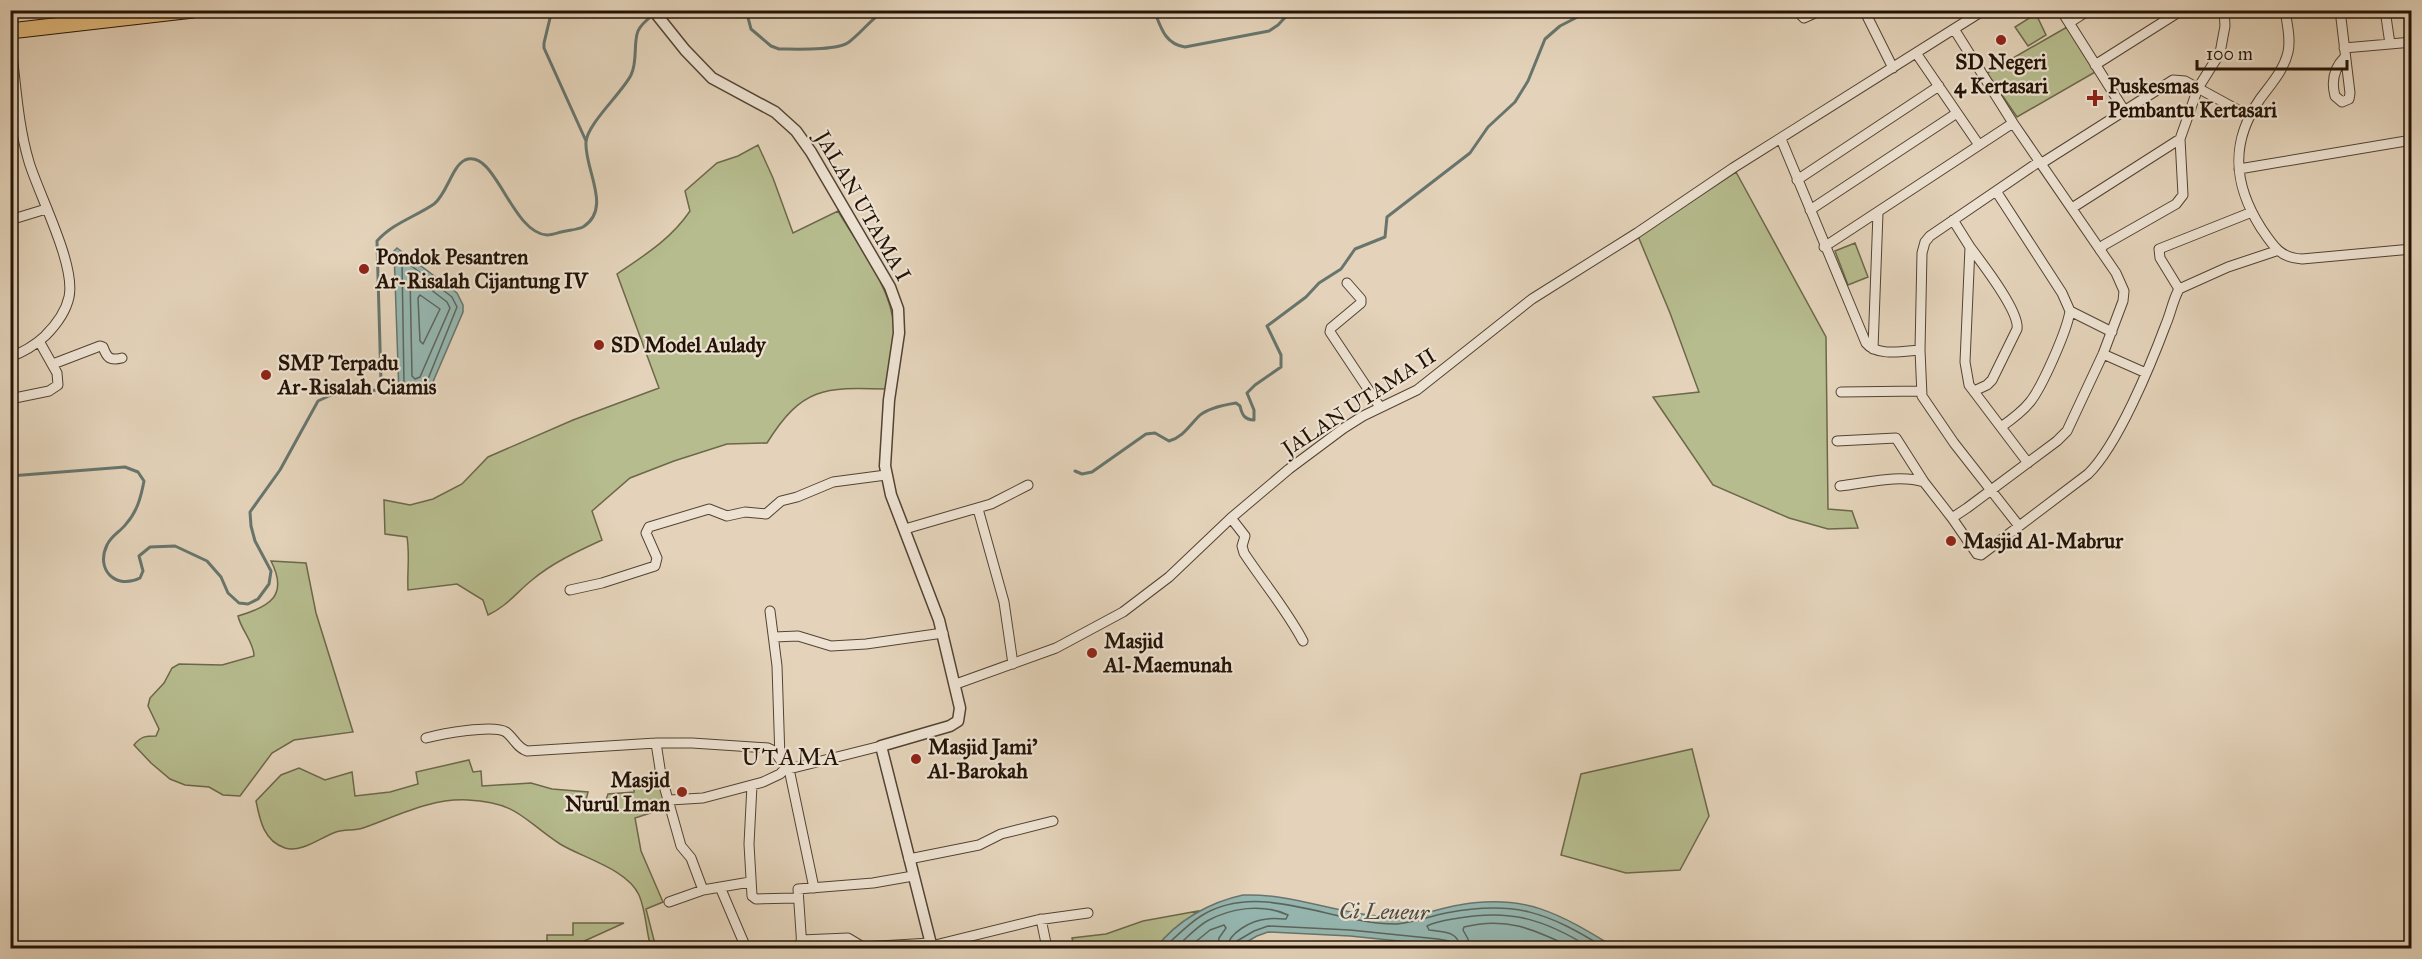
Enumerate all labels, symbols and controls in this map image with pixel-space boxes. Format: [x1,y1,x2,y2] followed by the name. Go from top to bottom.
[1994,33,2008,47] marker: SD Negeri 4 Kertasari
[2197,33,2347,71] scale bar
[2206,43,2253,65] text: 100 m
[1954,49,2048,99] place label: SD Negeri 4 Kertasari
[2108,73,2277,123] place label: Puskesmas Pembantu Kertasari
[2086,89,2104,107] marker: Puskesmas Pembantu Kertasari
[808,125,917,286] street label: JALAN UTAMA I
[374,244,589,294] place label: Pondok Pesantren Ar-Risalah Cijantung IV
[357,262,371,276] marker: Pondok Pesantren Ar-Risalah Cijantung IV
[611,332,767,358] place label: SD Model Aulady
[592,338,606,352] marker: SD Model Aulady
[1276,343,1441,462] street label: JALAN UTAMA II
[276,350,437,400] place label: SMP Terpadu Ar-Risalah Ciamis
[259,368,273,382] marker: SMP Terpadu Ar-Risalah Ciamis
[1963,528,2124,554] place label: Masjid Al-Mabrur
[1944,534,1958,548] marker: Masjid Al-Mabrur
[1102,628,1233,678] place label: Masjid Al-Maemunah
[1085,646,1099,660] marker: Masjid Al-Maemunah
[926,734,1038,784] place label: Masjid Jami' Al-Barokah
[741,742,841,772] district label: UTAMA
[909,752,923,766] marker: Masjid Jami' Al-Barokah
[565,767,671,817] place label: Masjid Nurul Iman
[675,785,689,799] marker: Masjid Nurul Iman
[1339,897,1431,926] water label: Ci Leueur

